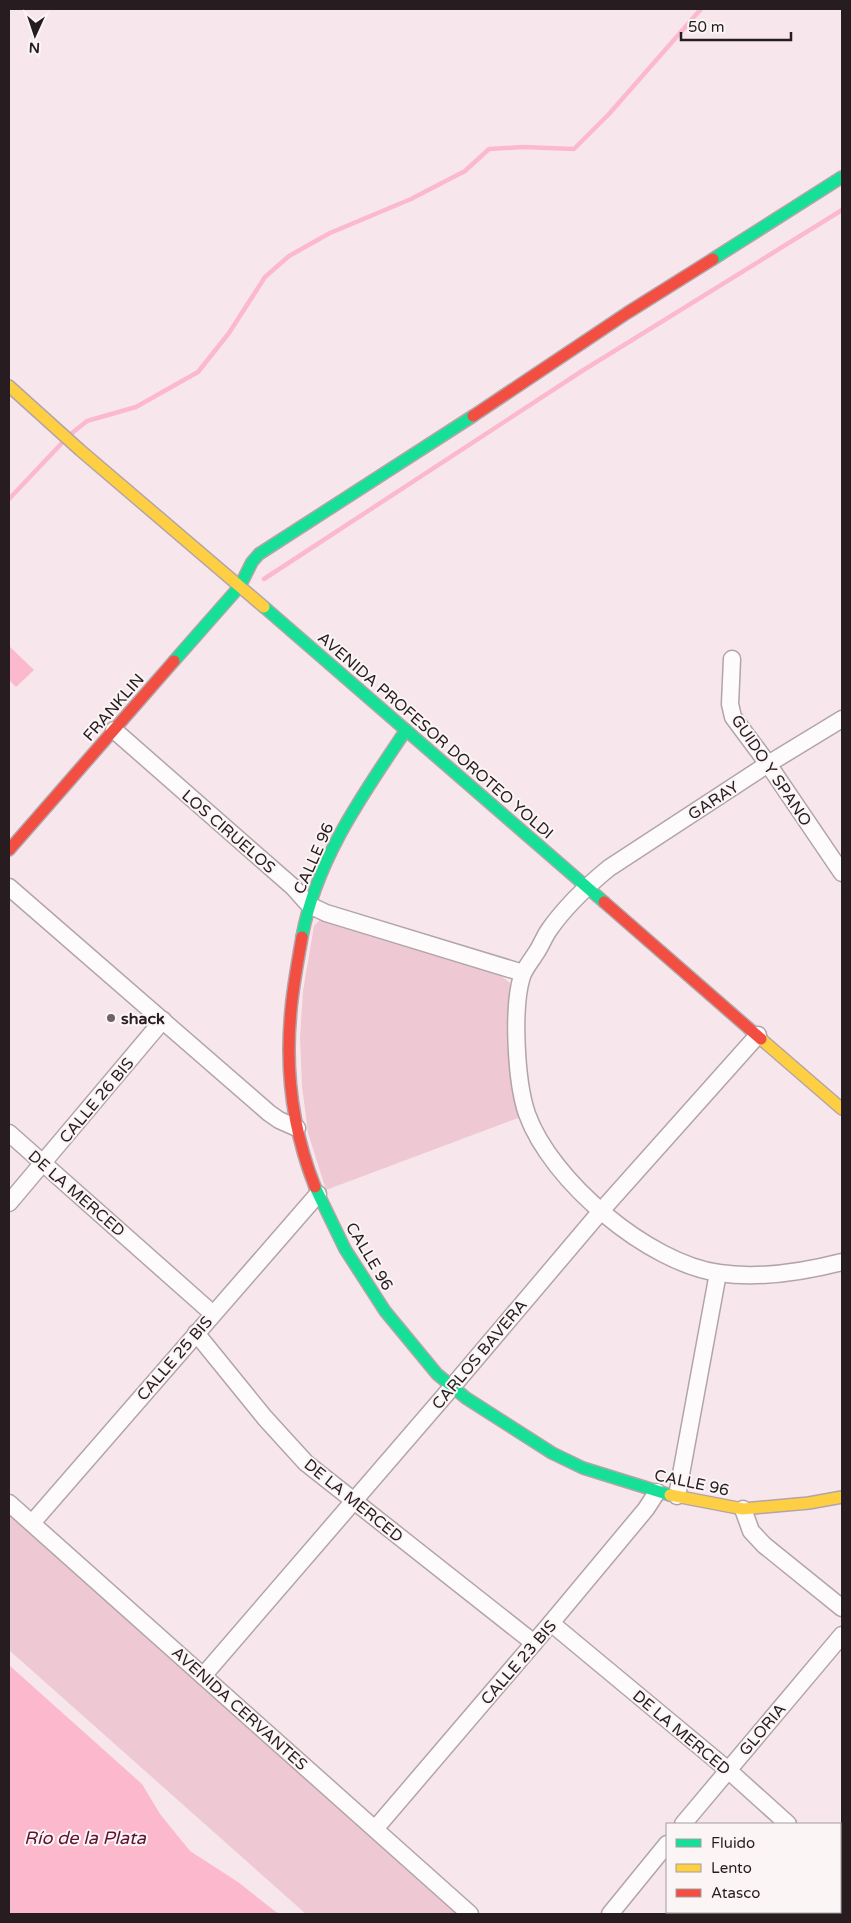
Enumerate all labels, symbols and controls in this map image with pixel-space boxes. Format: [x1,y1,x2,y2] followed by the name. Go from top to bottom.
[10,10,60,60] north arrow
[681,10,791,42] scale bar
[688,18,725,36] text: 50 m
[28,39,40,56] text: N
[313,628,557,844] street label: AVENIDA PROFESOR DOROTEO YOLDI
[79,670,149,746] street label: FRANKLIN
[727,711,816,830] street label: GUIDO Y SPANO
[684,777,743,825] street label: GARAY
[177,786,279,878] street label: LOS CIRUELOS
[289,820,338,897] street label: CALLE 96
[121,1009,165,1029] place label: shack
[105,1012,117,1024] marker: shack
[55,1054,138,1148] street label: CALLE 26 BIS
[24,1146,129,1241] street label: DE LA MERCED
[341,1219,397,1294] street label: CALLE 96
[428,1295,532,1414] street label: CARLOS BAVERA
[133,1312,217,1405] street label: CALLE 25 BIS
[300,1455,407,1547] street label: DE LA MERCED
[653,1465,731,1501] street label: CALLE 96
[477,1616,561,1709] street label: CALLE 23 BIS
[167,1643,311,1775] street label: AVENIDA CERVANTES
[628,1686,734,1780] street label: DE LA MERCED
[735,1699,790,1760] street label: GLORIA
[666,1823,841,1913] legend
[24,1827,147,1849] water label: Río de la Plata
[711,1834,755,1852] text: Fluido
[711,1859,752,1877] text: Lento
[711,1884,760,1902] text: Atasco

